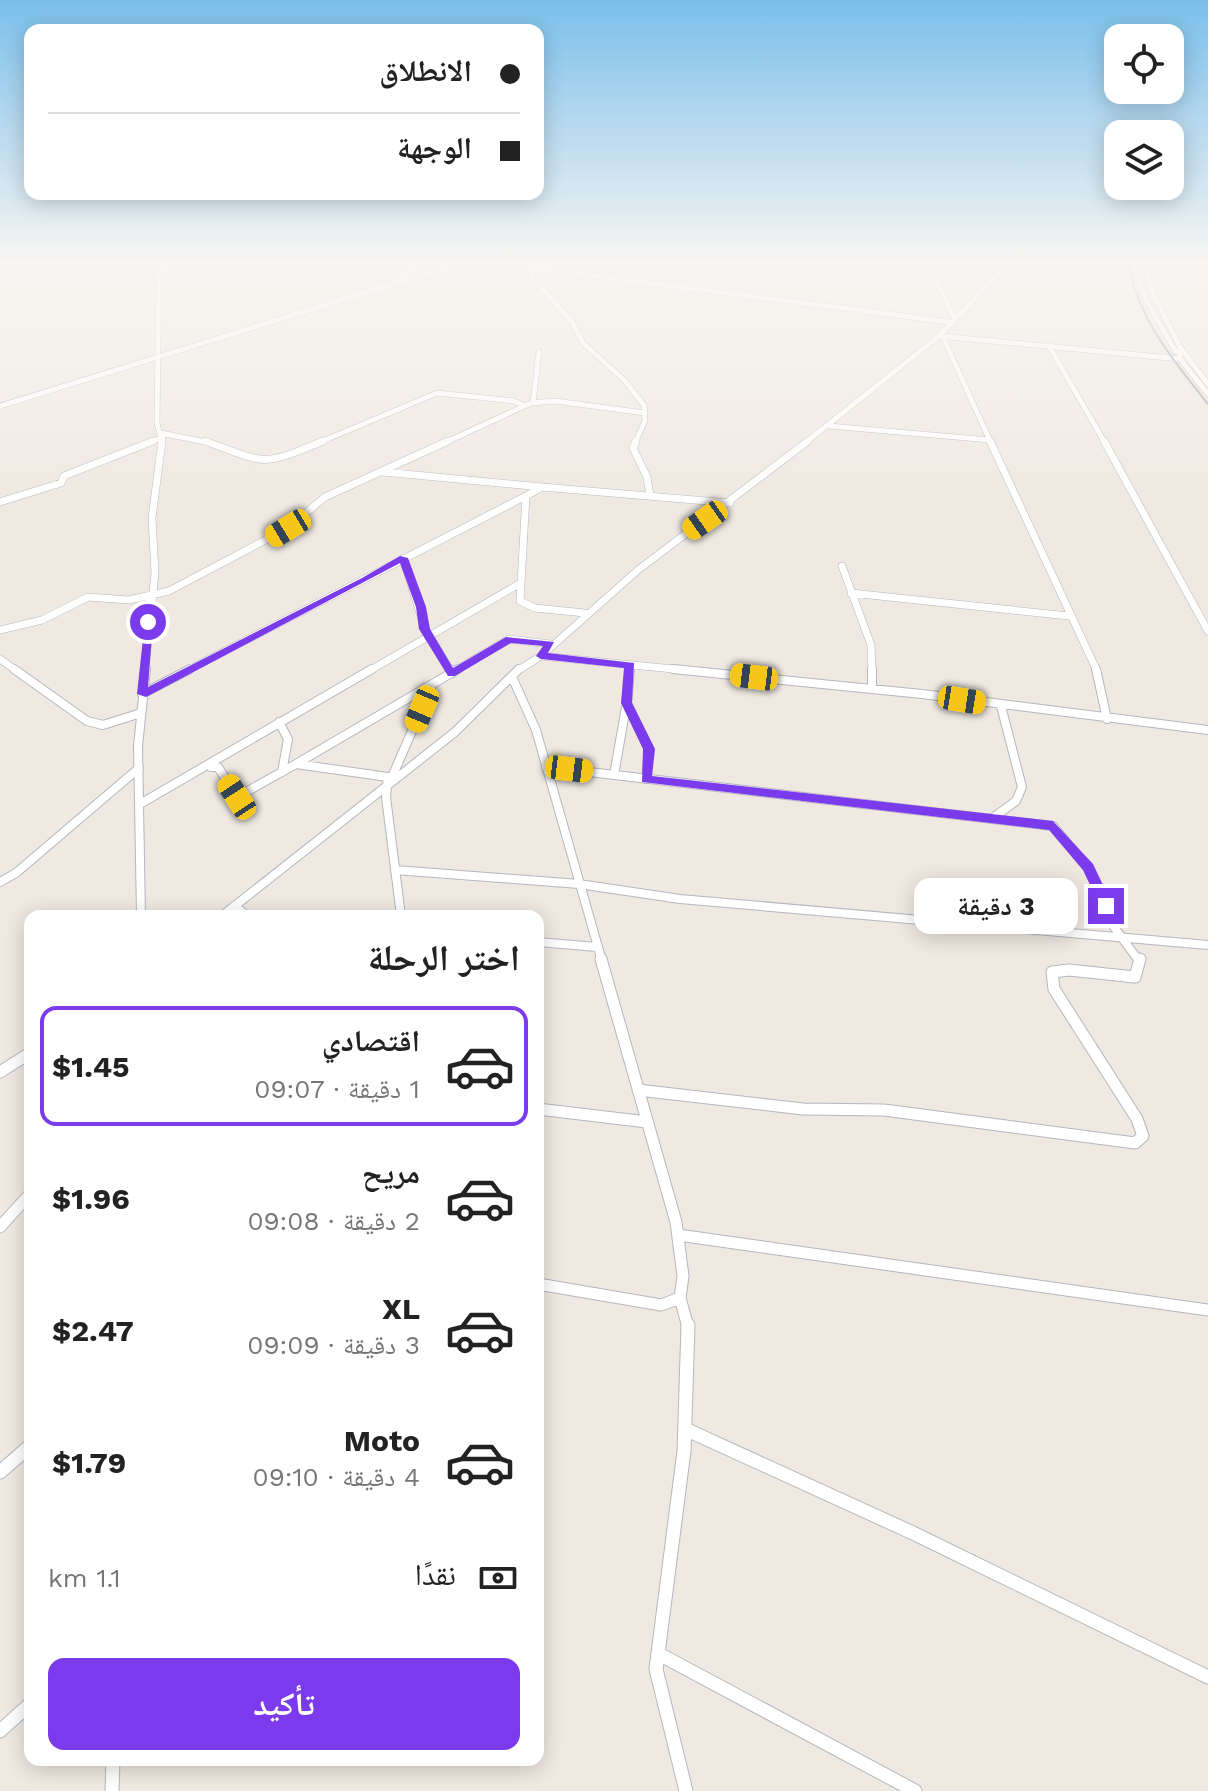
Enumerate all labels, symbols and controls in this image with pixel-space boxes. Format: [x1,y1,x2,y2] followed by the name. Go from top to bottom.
[1104,24,1184,200] map controls
[1104,24,1184,104] button: locate
[379,53,472,88] text: الانطلاق
[1104,120,1184,200] button: layers
[397,130,472,165] text: الوجهة
[678,496,732,544] car
[261,505,315,551] car
[130,604,166,640] route start
[729,662,779,692] car
[402,682,442,736] car
[936,684,988,716] car
[544,754,594,784] car
[214,770,260,824] car
[914,878,1078,934] callout: 3 دقيقة
[1088,888,1124,924] route end
[957,891,1035,921] text: 3 دقيقة
[368,937,520,979] text: اختر الرحلة
[322,1023,420,1058] text: اقتصادي
[444,1030,516,1102] icon: car
[52,1049,130,1084] text: $1.45
[254,1074,420,1104] text: 1 دقيقة · 09:07
[362,1155,420,1190] text: مريح
[444,1162,516,1234] icon: car
[52,1181,130,1216] text: $1.96
[247,1206,420,1236] text: 2 دقيقة · 09:08
[382,1291,420,1326] text: XL
[444,1294,516,1366] icon: car
[52,1313,134,1348] text: $2.47
[247,1330,420,1360] text: 3 دقيقة · 09:09
[344,1423,420,1458] text: Moto
[444,1426,516,1498] icon: car
[52,1445,126,1480] text: $1.79
[253,1462,420,1492] text: 4 دقيقة · 09:10
[476,1556,520,1600] icon: cash
[415,1557,456,1592] text: نقدًا
[48,1563,121,1593] text: 1.1 km
[48,1658,520,1750] button: تأكيد

